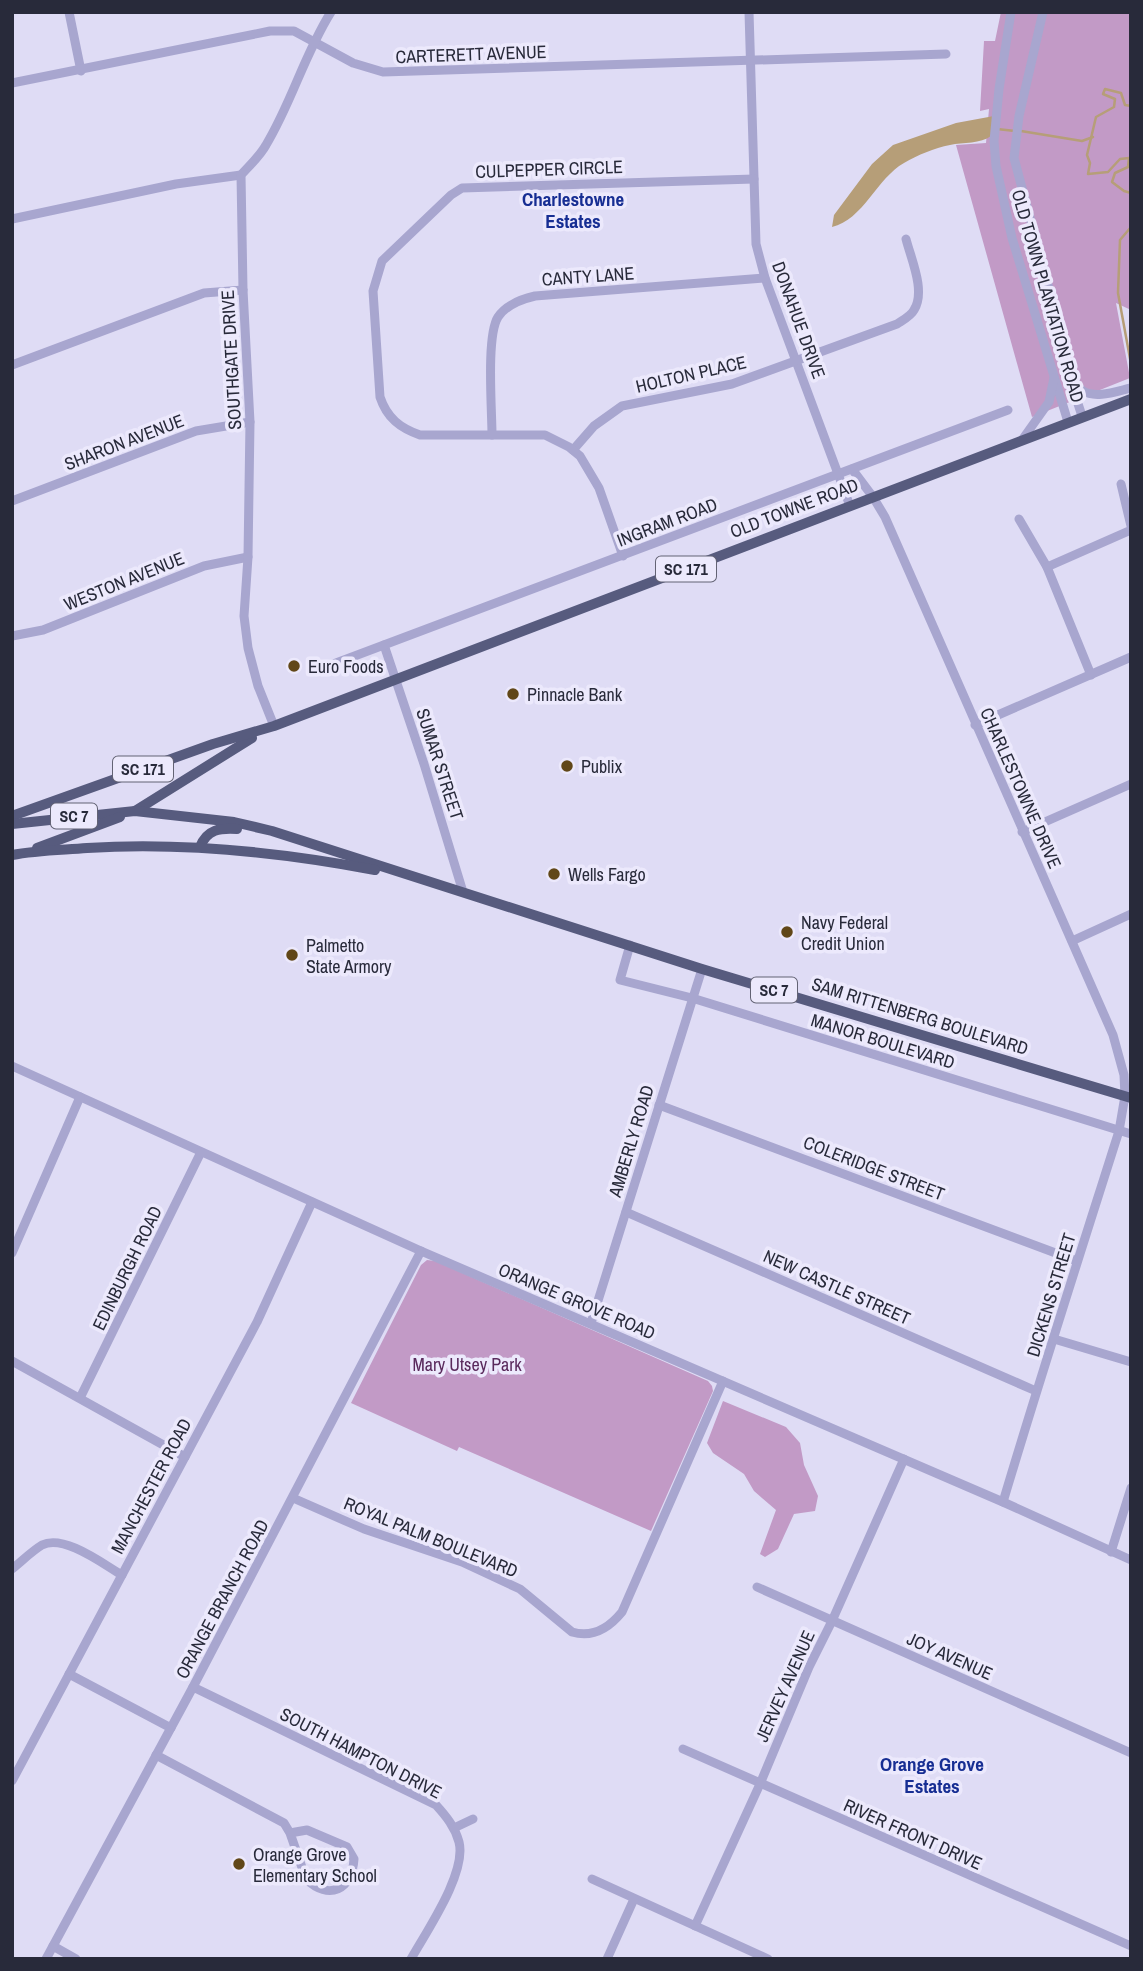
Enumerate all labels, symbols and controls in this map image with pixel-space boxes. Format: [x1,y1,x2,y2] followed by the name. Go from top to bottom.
[395,39,547,69] street label: CARTERETT AVENUE
[475,154,623,184] street label: CULPEPPER CIRCLE
[522,186,624,234] district label: Charlestowne Estates
[1006,187,1090,405] street label: OLD TOWN PLANTATION ROAD
[766,258,832,382] street label: DONAHUE DRIVE
[541,260,635,292] street label: CANTY LANE
[215,289,247,431] street label: SOUTHGATE DRIVE
[633,349,749,399] street label: HOLTON PLACE
[61,408,187,476] street label: SHARON AVENUE
[726,472,862,544] street label: OLD TOWNE ROAD
[613,491,721,553] street label: INGRAM ROAD
[60,546,188,616] street label: WESTON AVENUE
[656,556,716,582] road number: SC 171
[308,654,384,679] place label: Euro Foods
[286,658,302,674] marker: Euro Foods
[527,682,623,707] place label: Pinnacle Bank
[505,686,521,702] marker: Pinnacle Bank
[974,704,1068,872] street label: CHARLESTOWNE DRIVE
[410,705,470,823] street label: SUMAR STREET
[581,754,623,779] place label: Publix
[113,756,173,782] road number: SC 171
[559,758,575,774] marker: Publix
[51,804,97,828] road number: SC 7
[568,862,646,887] place label: Wells Fargo
[546,866,562,882] marker: Wells Fargo
[801,910,888,956] place label: Navy Federal Credit Union
[779,924,795,940] marker: Navy Federal Credit Union
[306,933,392,979] place label: Palmetto State Armory
[284,947,300,963] marker: Palmetto State Armory
[809,971,1031,1061] street label: SAM RITTENBERG BOULEVARD
[751,978,797,1002] road number: SC 7
[808,1007,958,1075] street label: MANOR BOULEVARD
[602,1082,660,1201] street label: AMBERLY ROAD
[800,1130,948,1206] street label: COLERIDGE STREET
[86,1202,168,1334] street label: EDINBURGH ROAD
[1020,1230,1082,1360] street label: DICKENS STREET
[760,1243,914,1331] street label: NEW CASTLE STREET
[495,1257,659,1345] street label: ORANGE GROVE ROAD
[412,1352,522,1377] park label: Mary Utsey Park
[105,1414,197,1558] street label: MANCHESTER ROAD
[340,1491,522,1583] street label: ROYAL PALM BOULEVARD
[169,1515,275,1683] street label: ORANGE BRANCH ROAD
[749,1626,821,1746] street label: JERVEY AVENUE
[903,1626,997,1686] street label: JOY AVENUE
[276,1701,446,1805] street label: SOUTH HAMPTON DRIVE
[880,1751,984,1799] district label: Orange Grove Estates
[840,1792,986,1876] street label: RIVER FRONT DRIVE
[253,1842,377,1888] place label: Orange Grove Elementary School
[231,1856,247,1872] marker: Orange Grove Elementary School

